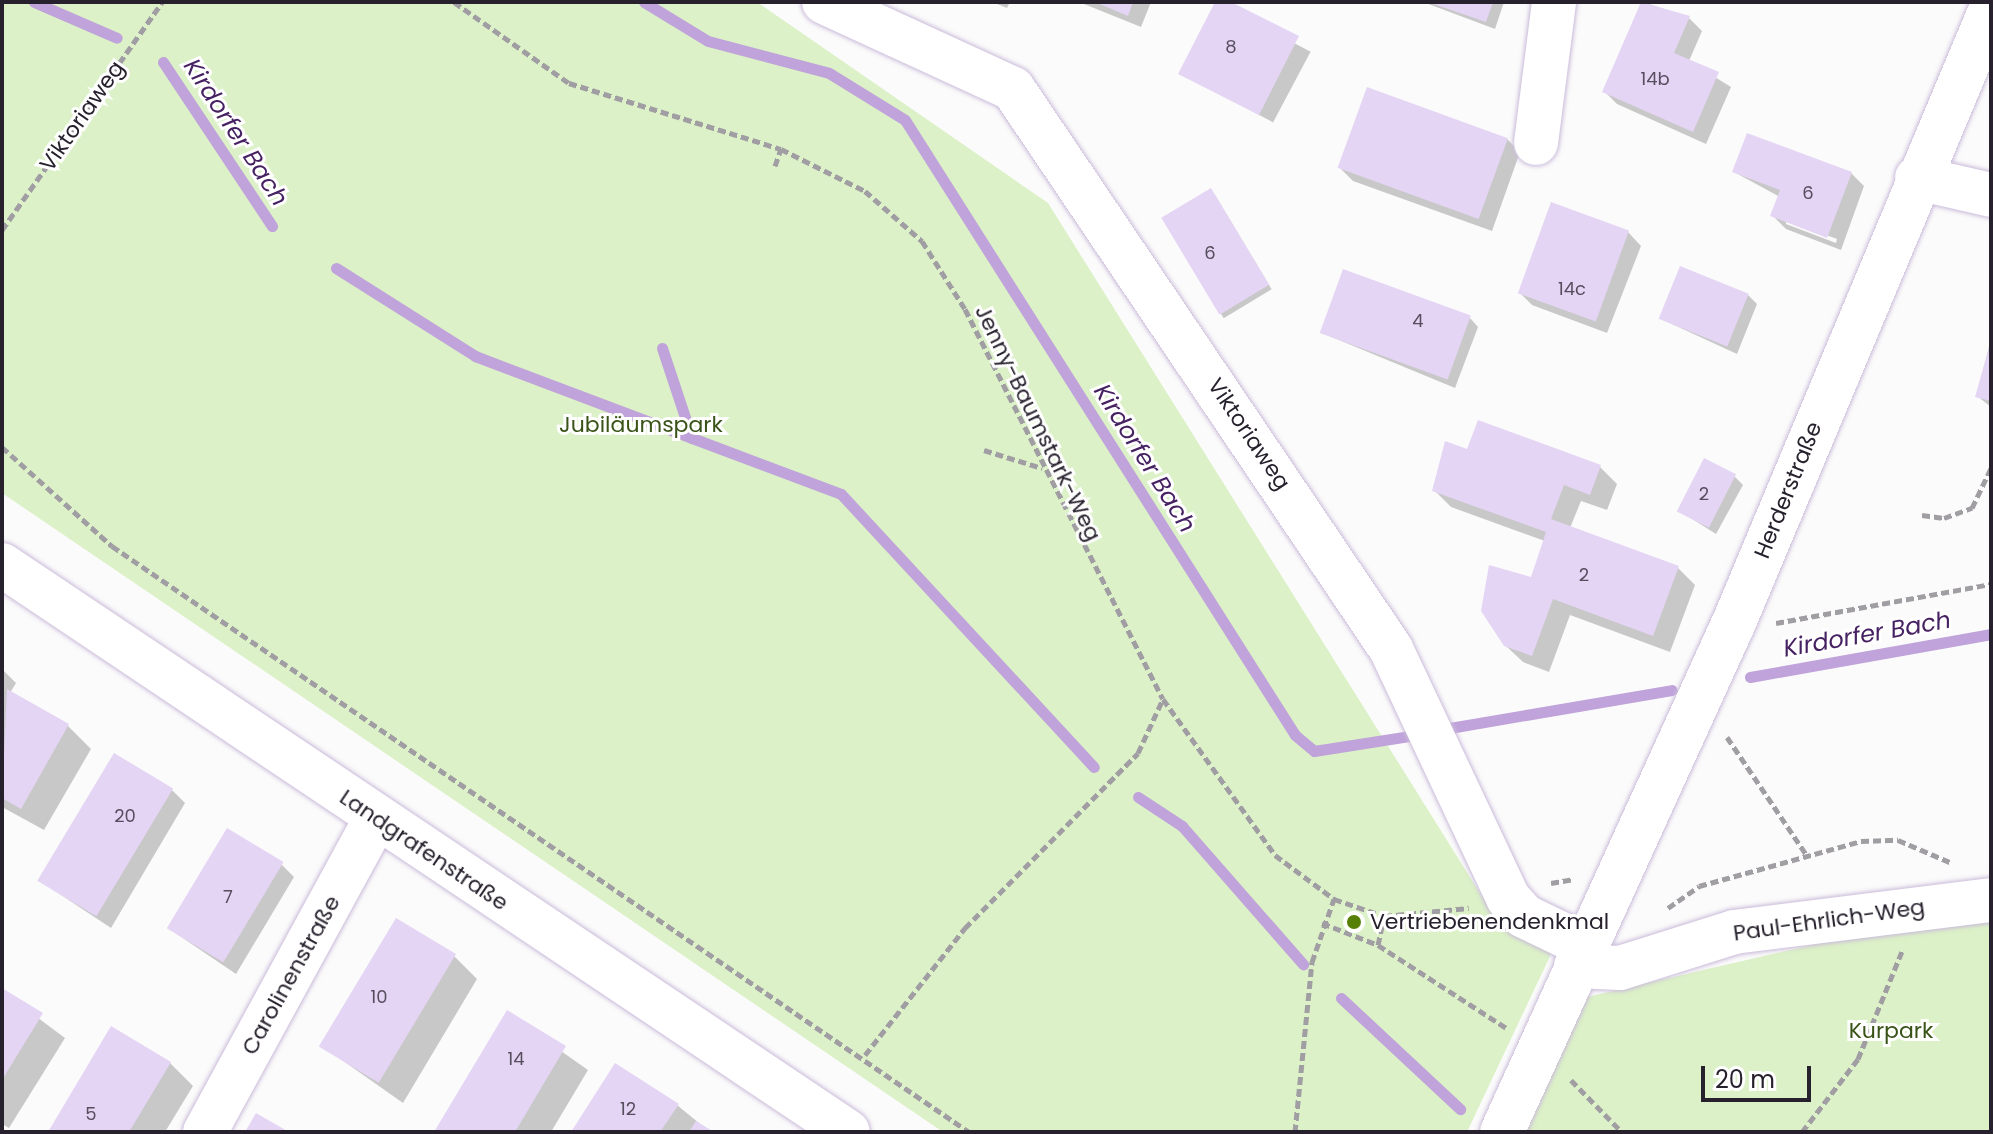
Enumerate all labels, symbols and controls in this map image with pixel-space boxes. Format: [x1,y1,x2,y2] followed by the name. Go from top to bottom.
[1225,36,1237,58] house number: 8
[178,53,294,211] water label: Kirdorfer Bach
[34,56,130,176] street label: Viktoriaweg
[1640,68,1670,90] house number: 14b
[1802,182,1814,204] house number: 6
[1204,242,1216,264] house number: 6
[1558,278,1586,300] house number: 14c
[969,301,1107,545] street label: Jenny-Baumstark-Weg
[1412,310,1424,332] house number: 4
[1202,373,1296,495] street label: Viktoriaweg
[1088,378,1202,538] water label: Kirdorfer Bach
[559,412,723,438] park label: Jubiläumspark
[1749,418,1827,562] street label: Herderstraße
[1699,483,1709,505] house number: 2
[1579,564,1589,586] house number: 2
[1781,605,1953,663] water label: Kirdorfer Bach
[335,784,513,916] street label: Landgrafenstraße
[114,805,136,827] house number: 20
[223,886,233,908] house number: 7
[236,891,346,1059] street label: Carolinenstraße
[1732,893,1926,947] street label: Paul-Ehrlich-Weg
[1370,909,1609,935] place label: Vertriebenendenkmal
[1345,913,1363,931] marker: Vertriebenendenkmal
[370,986,388,1008] house number: 10
[1849,1018,1933,1044] park label: Kurpark
[507,1048,525,1070] house number: 14
[1705,1050,1815,1100] scale bar
[1715,1063,1775,1096] text: 20 m
[620,1098,636,1120] house number: 12
[85,1103,97,1125] house number: 5

